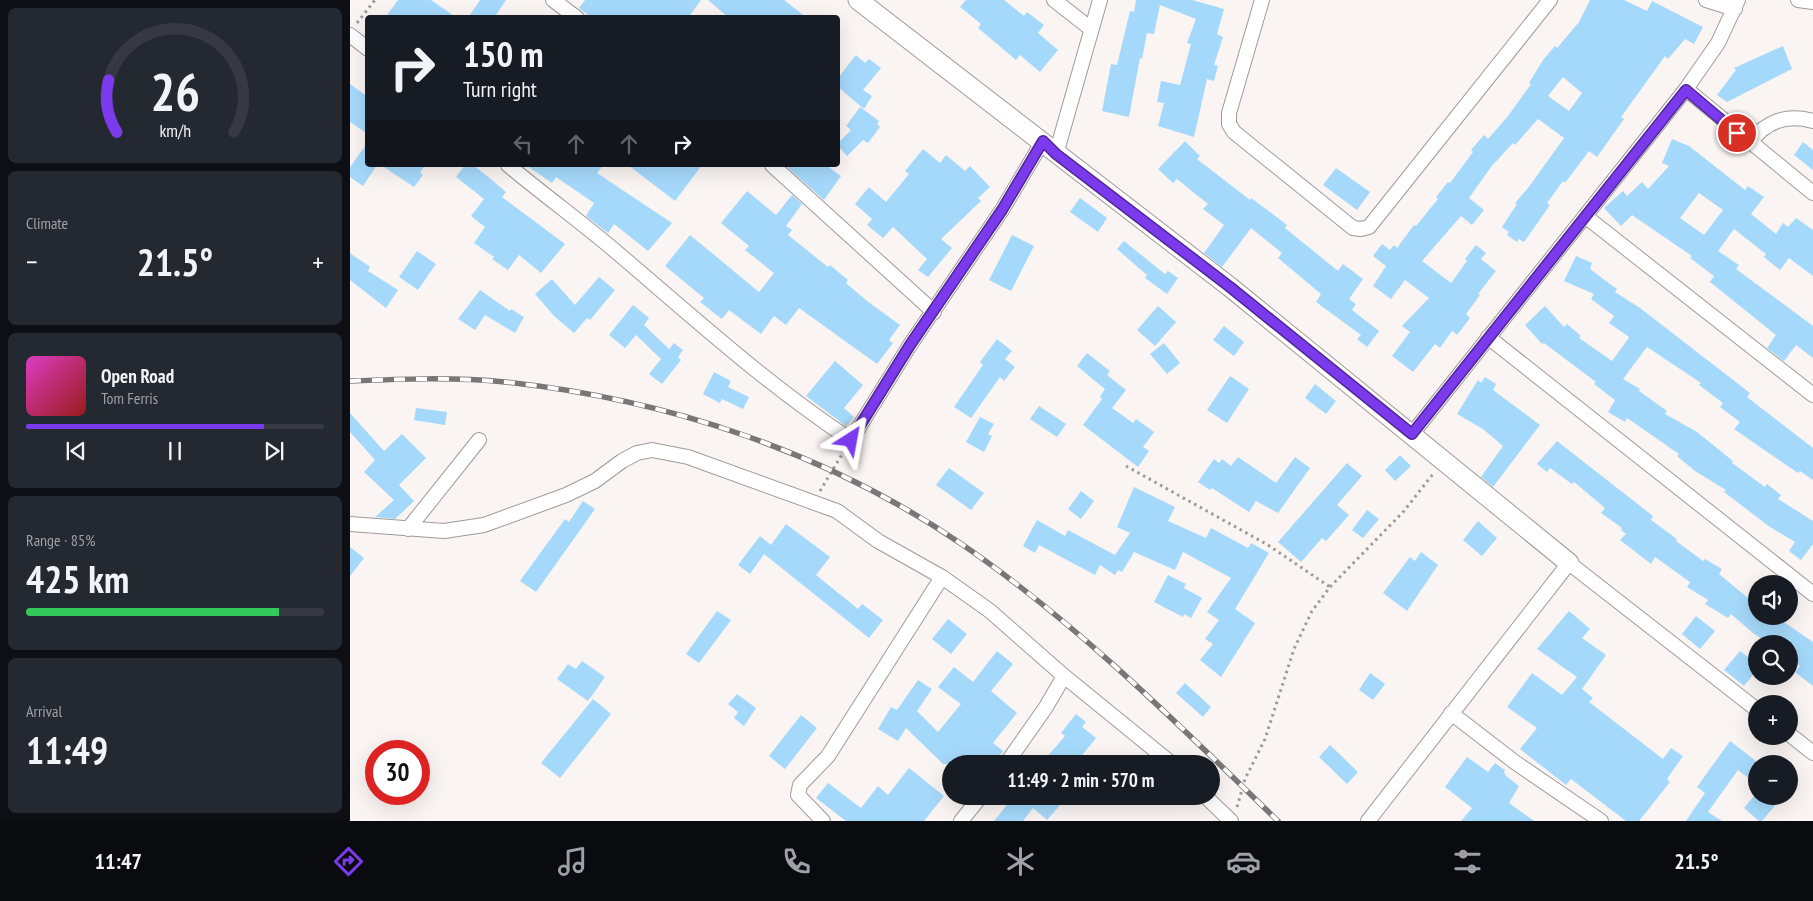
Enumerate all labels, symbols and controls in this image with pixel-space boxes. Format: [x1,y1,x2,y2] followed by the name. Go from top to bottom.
[463,31,544,77] text: 150 m
[380,35,445,100] icon: right
[150,58,200,125] text: 26
[463,75,537,103] text: Turn right
[1716,112,1758,154] pin
[159,119,191,142] text: km/h
[1723,119,1751,147] icon: arrive
[509,130,537,158] icon: left
[562,130,590,158] icon: ahead
[615,130,643,158] icon: ahead
[668,130,696,158] icon: right
[26,213,68,233] text: Climate
[137,237,213,286] text: 21.5°
[26,243,38,280] text: −
[312,243,324,280] text: +
[101,364,174,388] text: Open Road
[101,388,158,408] text: Tom Ferris
[824,413,876,465] position arrow
[62,437,90,465] icon: previous
[161,437,189,465] icon: pause
[260,437,288,465] icon: next
[26,530,95,550] text: Range · 85%
[26,554,129,603] text: 425 km
[1748,575,1798,805] map controls
[1748,575,1798,625] button: sound
[1748,635,1798,685] button: search
[1748,695,1798,745] button: +
[26,701,62,721] text: Arrival
[26,725,108,774] text: 11:49
[365,740,430,805] speed limit sign: 30
[1748,755,1798,805] button: −
[1008,768,1154,792] text: 11:49 · 2 min · 570 m
[331,844,366,879] icon: directions
[555,844,590,879] icon: music
[779,844,814,879] icon: phone
[1003,844,1038,879] icon: climate
[1226,844,1261,879] icon: car
[1450,844,1485,879] icon: filters
[94,847,142,875] text: 11:47
[1674,847,1719,875] text: 21.5°

